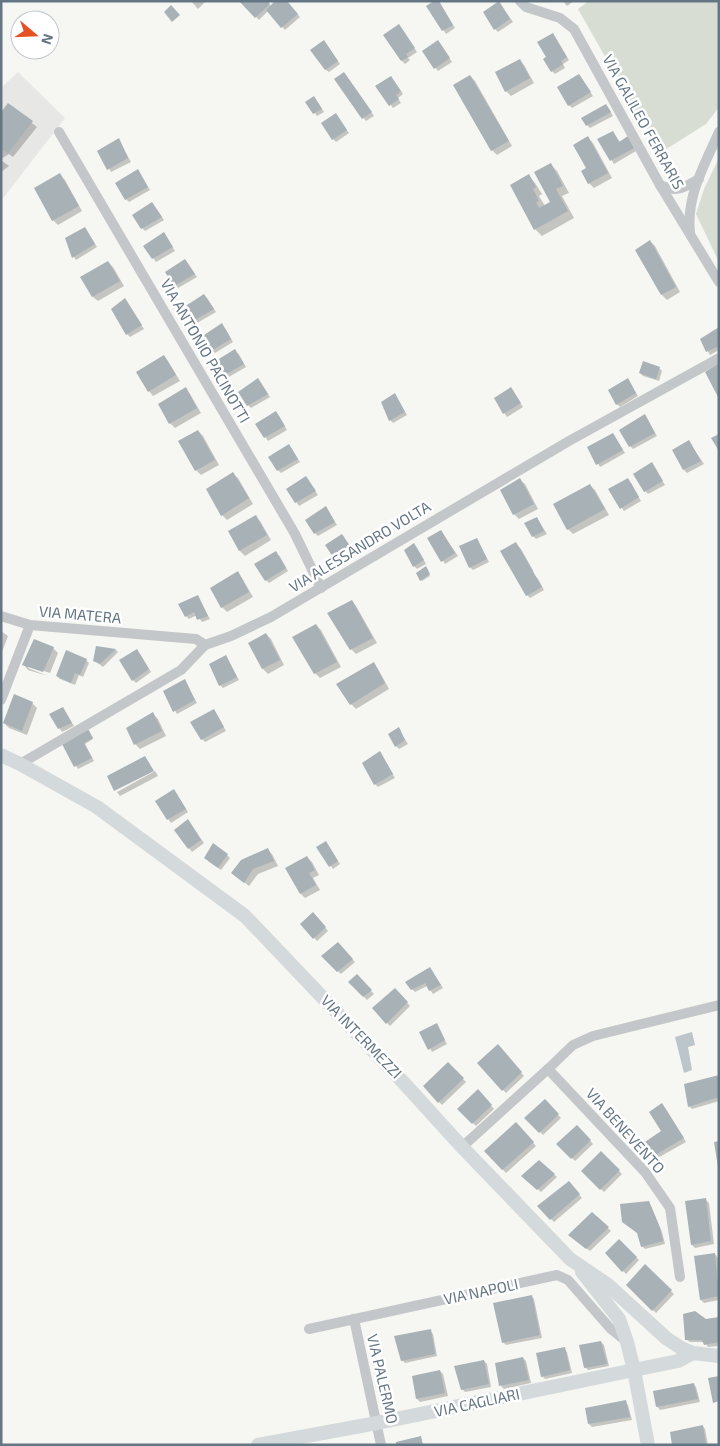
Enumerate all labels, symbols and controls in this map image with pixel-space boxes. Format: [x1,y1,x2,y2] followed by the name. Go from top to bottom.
[10,10,60,60] north arrow
[38,32,57,47] text: N
[599,51,688,192] street label: VIA GALILEO FERRARIS
[157,275,254,426] street label: VIA ANTONIO PACINOTTI
[285,496,434,596] street label: VIA ALESSANDRO VOLTA
[38,601,123,627] street label: VIA MATERA
[317,991,406,1082] street label: VIA INTERMEZZI
[583,1084,669,1177] street label: VIA BENEVENTO
[442,1274,520,1308] street label: VIA NAPOLI
[364,1332,402,1425] street label: VIA PALERMO
[432,1384,521,1420] street label: VIA CAGLIARI

